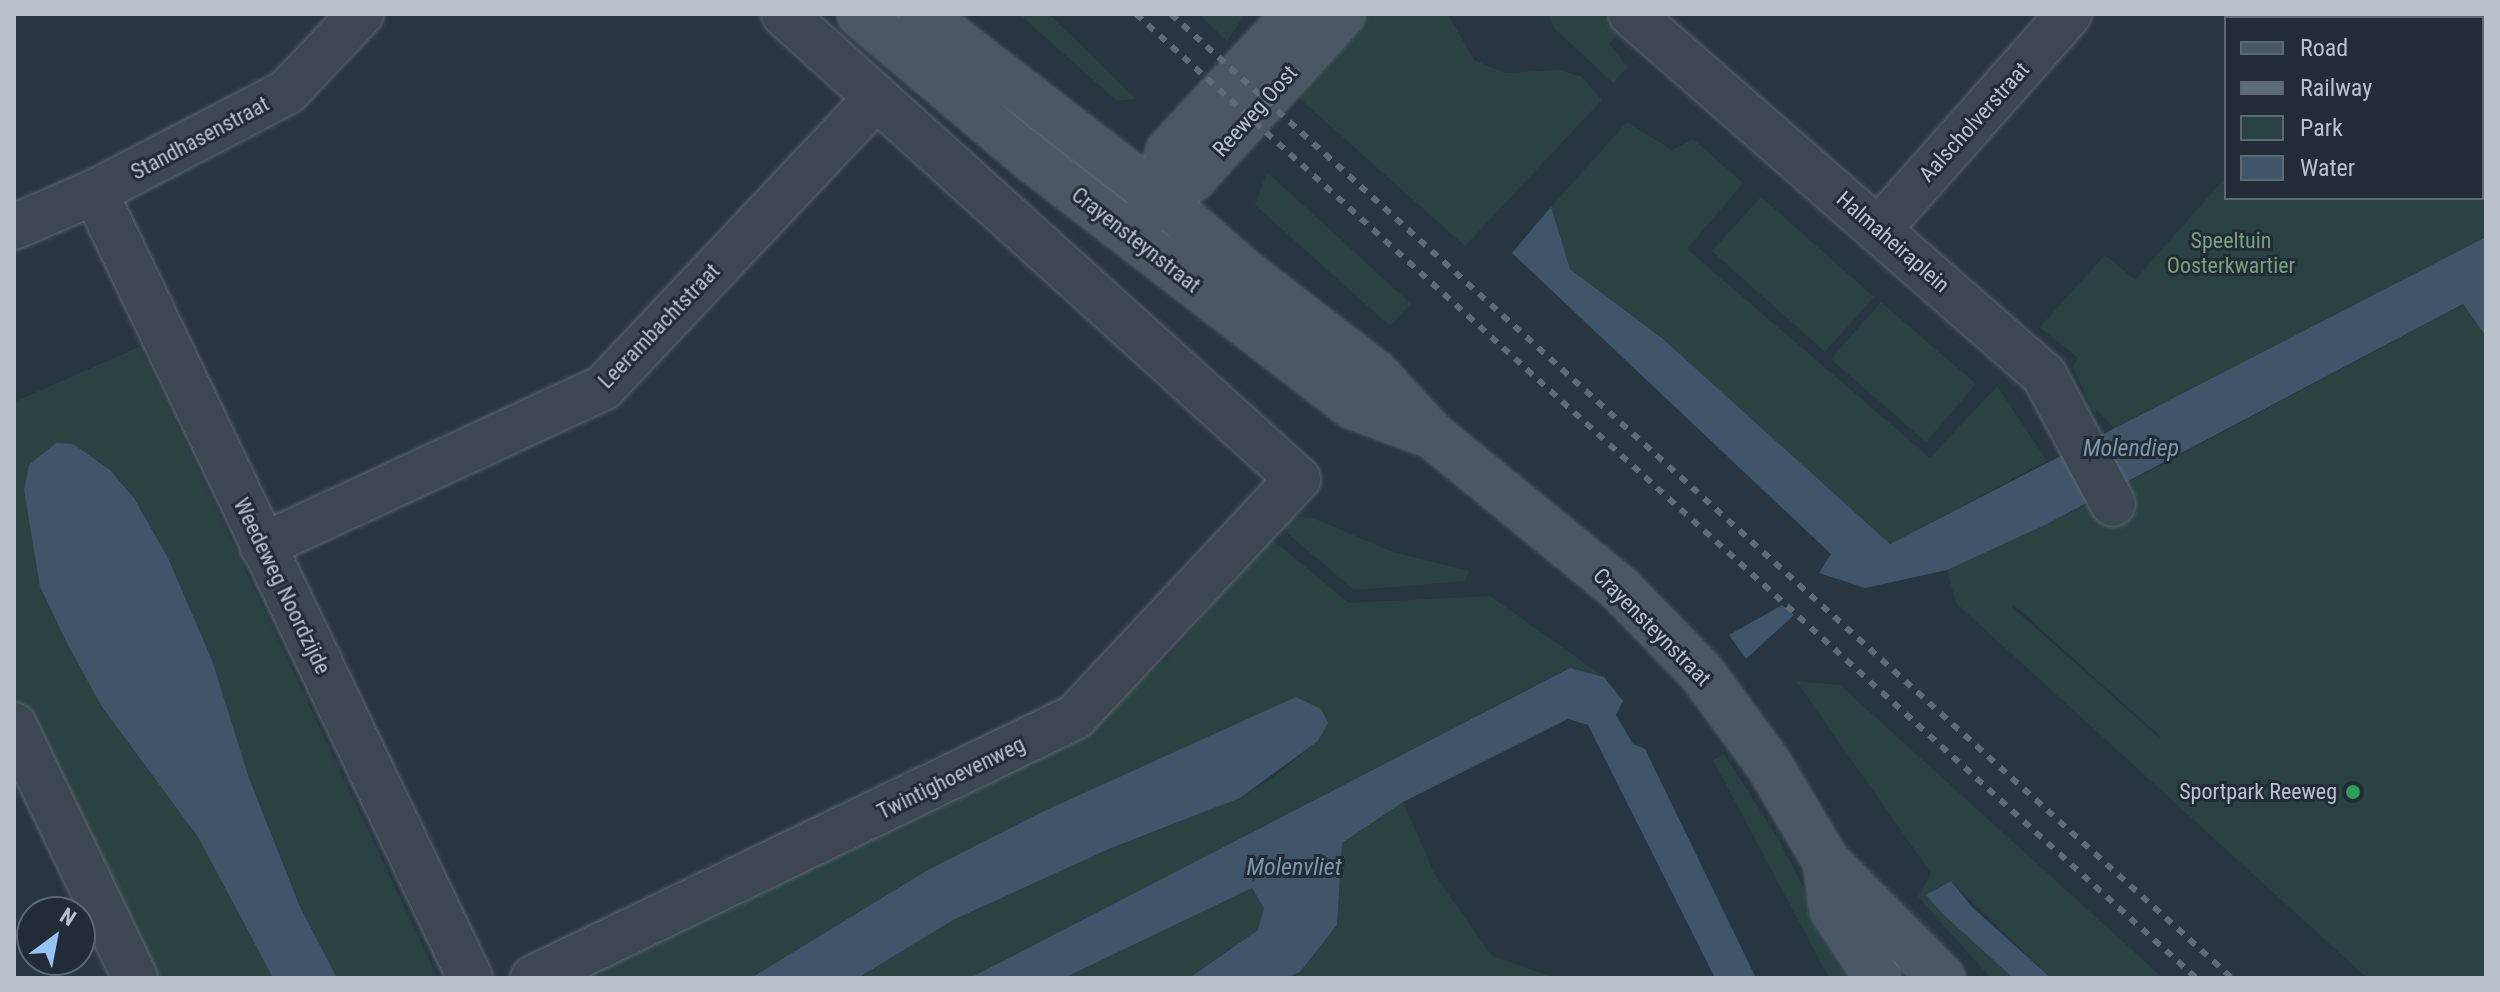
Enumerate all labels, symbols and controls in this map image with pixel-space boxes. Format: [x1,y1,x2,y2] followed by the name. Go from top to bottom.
[2224,16,2484,200] legend
[2300,34,2348,62] text: Road
[1913,57,2035,187] street label: Aalscholverstraat
[1207,60,1303,162] street label: Reeweg Oost
[2300,74,2372,102] text: Railway
[126,91,274,185] street label: Standhasenstraat
[2300,114,2343,142] text: Park
[2300,154,2355,182] text: Water
[1066,182,1206,298] street label: Crayensteynstraat
[1831,186,1955,298] street label: Halmaheiraplein
[2167,227,2295,278] park label: Speeltuin Oosterkwartier
[593,258,725,394] street label: Leerambachtstraat
[2083,435,2179,463] water label: Molendiep
[228,494,336,678] street label: Weedeweg Noordzijde
[1587,562,1717,692] street label: Crayensteynstraat
[873,731,1029,825] street label: Twintighoevenweg
[2179,779,2337,805] place label: Sportpark Reeweg
[2344,783,2362,801] marker: Sportpark Reeweg
[1246,854,1342,882] water label: Molenvliet
[16,896,96,976] north arrow
[56,903,80,931] text: N

